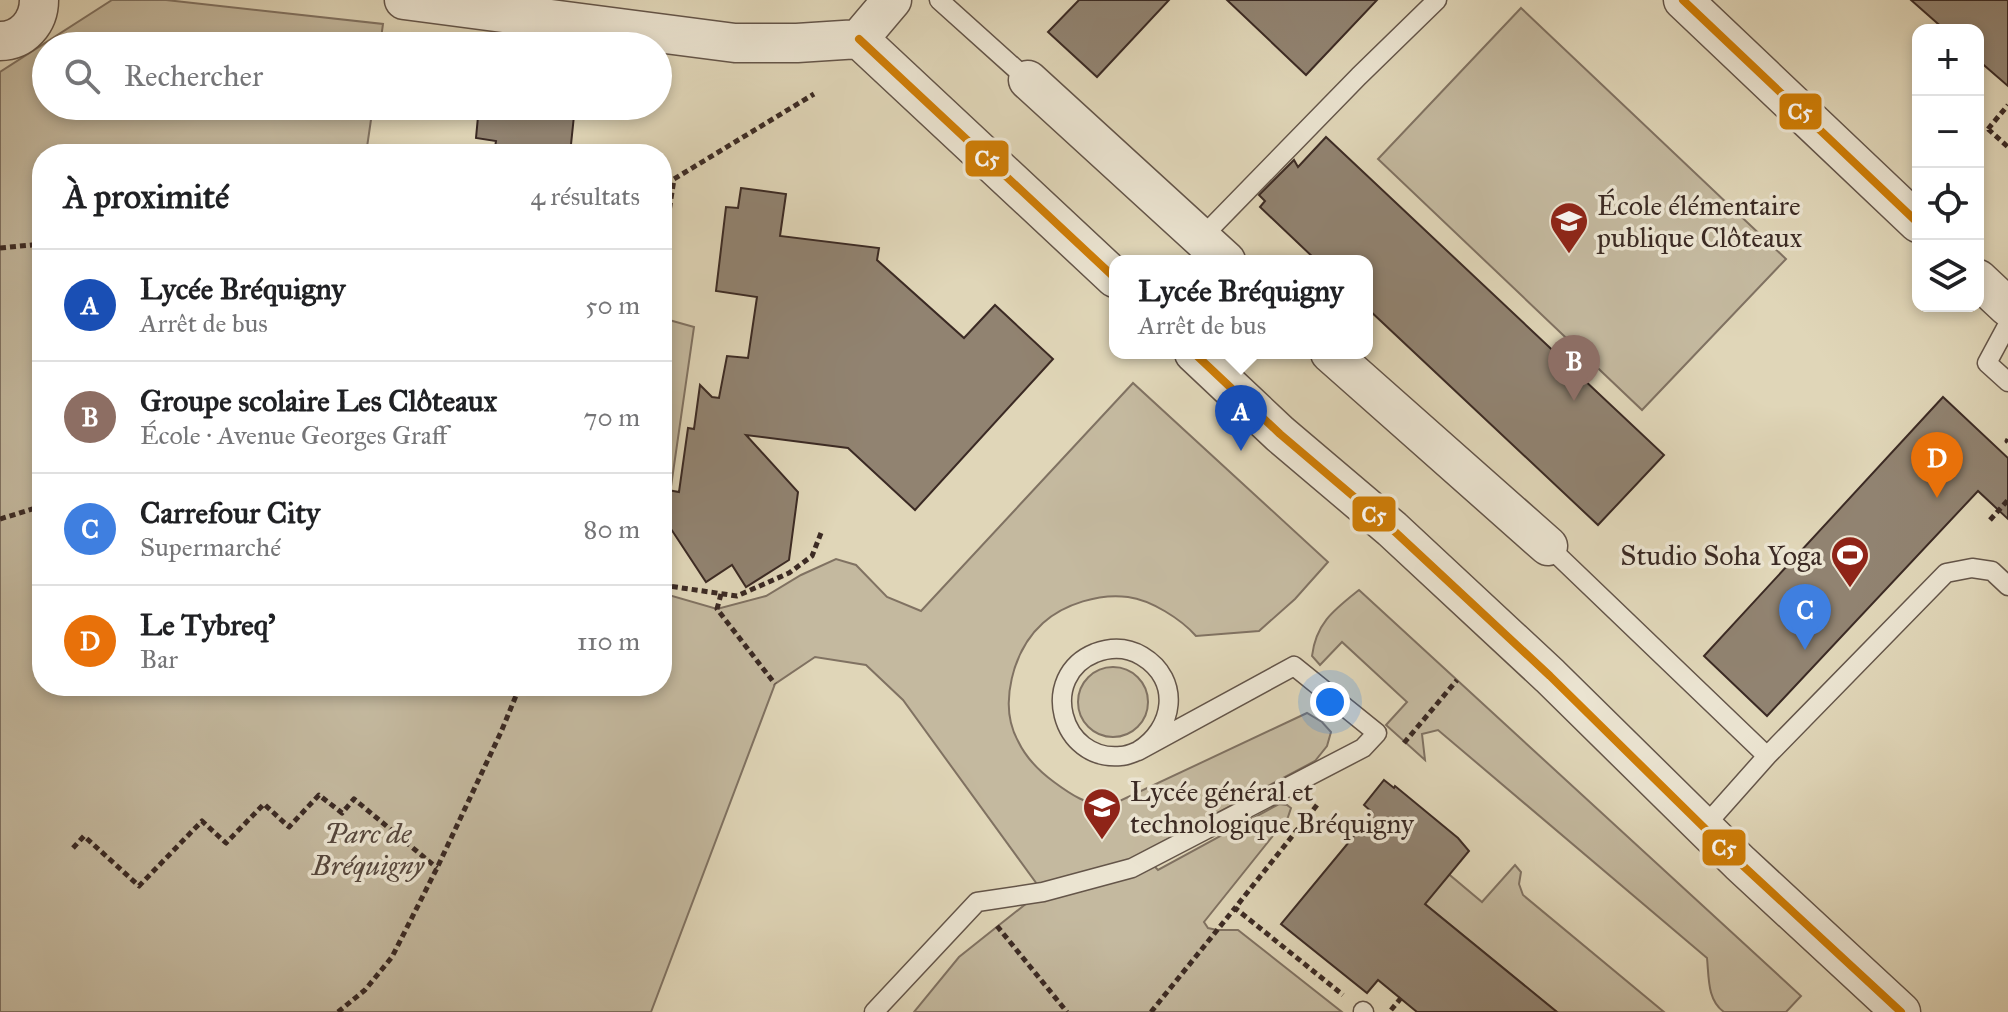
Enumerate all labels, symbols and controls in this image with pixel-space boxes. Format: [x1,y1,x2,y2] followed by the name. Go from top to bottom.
[1912,24,1984,312] map controls
[1912,24,1984,96] button: +
[32,32,672,120] search box
[60,54,104,98] icon: search
[124,58,263,94] text: Rechercher
[1778,92,1823,131] line badge: C5
[1912,96,1984,168] button: −
[1787,98,1813,125] text: C5
[964,139,1010,178] line badge: C5
[974,145,1000,172] text: C5
[1912,168,1984,240] button: locate
[64,176,229,217] text: À proximité
[530,180,640,212] text: 4 résultats
[1596,188,1803,255] place label: École élémentaire publique Clôteaux
[1548,200,1590,255] school or university icon: École élémentaire publique Clôteaux
[1912,240,1984,312] button: layers
[1109,255,1373,359] popup
[140,271,345,307] text: Lycée Bréquigny
[1138,273,1344,309] text: Lycée Bréquigny
[81,289,99,321] text: A
[585,289,640,321] text: 50 m
[140,307,268,339] text: Arrêt de bus
[1138,309,1266,341] text: Arrêt de bus
[1548,335,1600,401] pin: B
[140,383,497,419] text: Groupe scolaire Les Clôteaux
[1215,385,1267,451] pin: A
[81,401,99,433] text: B
[584,401,640,433] text: 70 m
[140,419,447,451] text: École · Avenue Georges Graff
[1911,432,1963,498] pin: D
[140,495,320,531] text: Carrefour City
[1351,495,1397,533] line badge: C5
[1361,501,1387,528] text: C5
[81,513,99,545] text: C
[584,513,640,545] text: 80 m
[140,531,281,563] text: Supermarché
[1829,534,1871,589] sports icon: Studio Soha Yoga
[1620,538,1822,573] place label: Studio Soha Yoga
[1779,584,1831,650] pin: C
[140,607,276,643] text: Le Tybreq'
[80,625,100,657] text: D
[577,625,640,657] text: 110 m
[140,643,178,675] text: Bar
[1310,682,1350,722] your location
[1130,774,1415,841] place label: Lycée général et technologique Bréquigny
[1081,786,1123,841] school or university icon: Lycée général et technologique Bréquigny
[310,816,426,883] park label: Parc de Bréquigny
[1701,828,1747,867] line badge: C5
[1711,834,1737,861] text: C5

